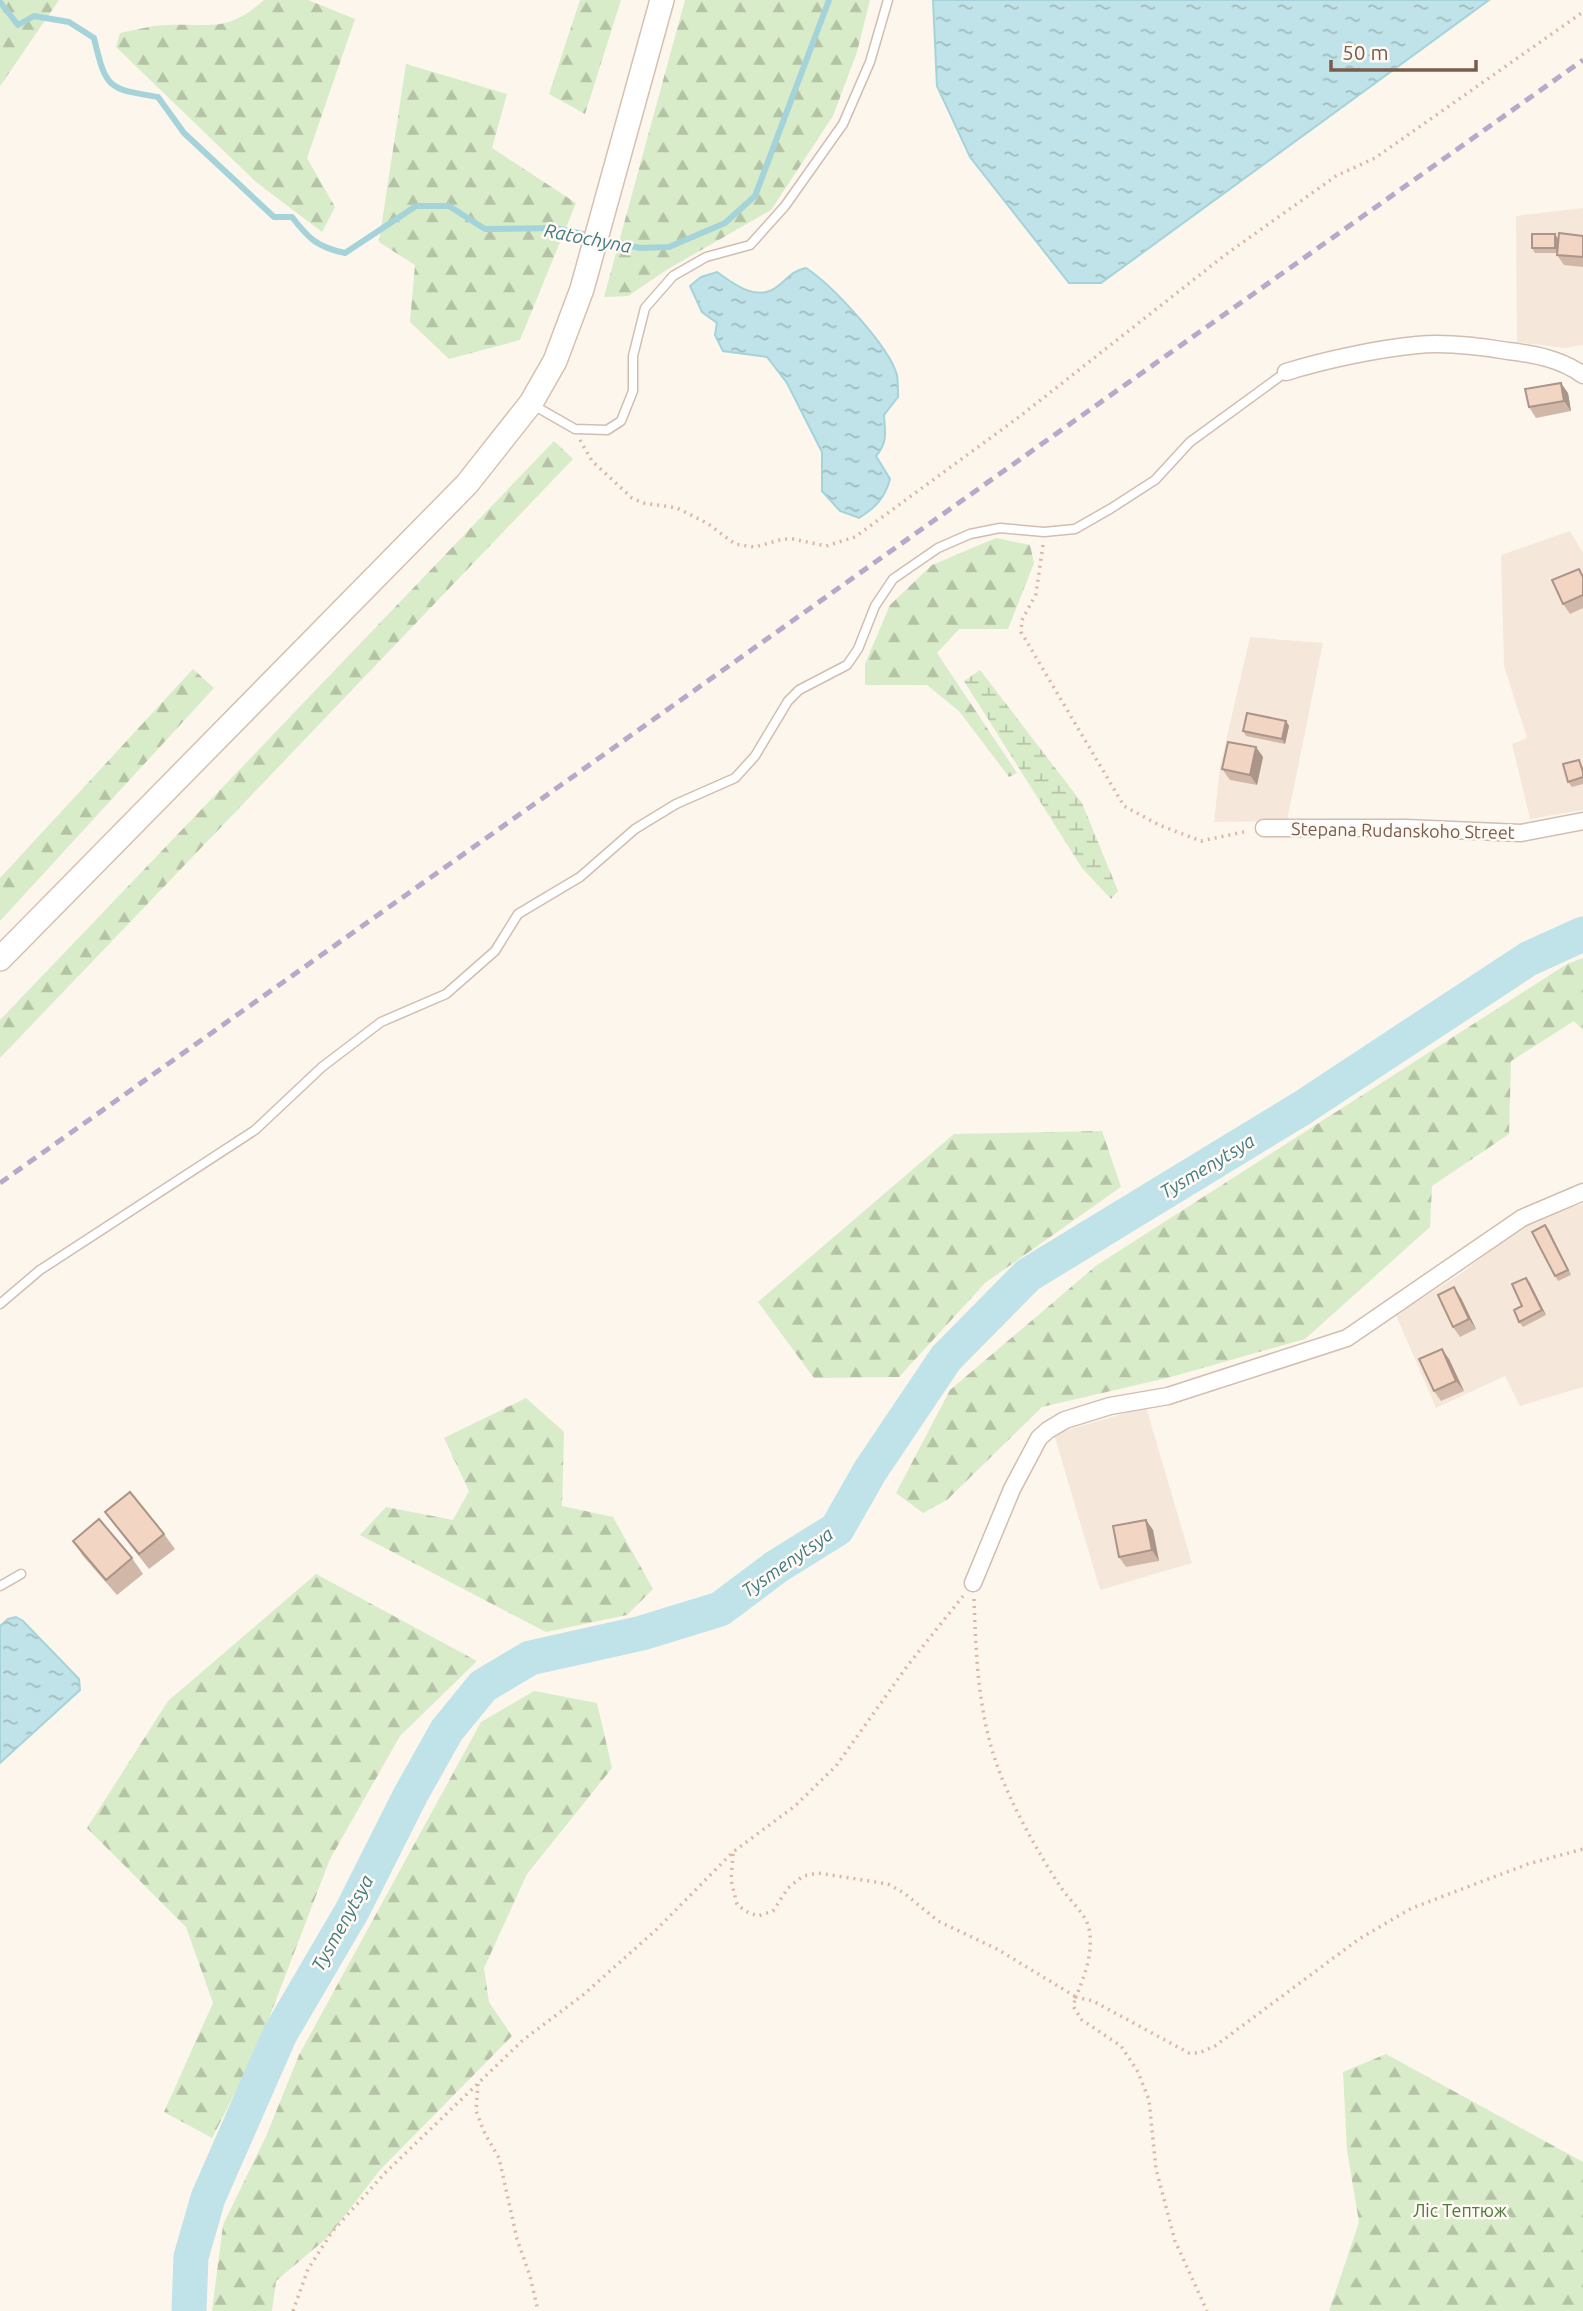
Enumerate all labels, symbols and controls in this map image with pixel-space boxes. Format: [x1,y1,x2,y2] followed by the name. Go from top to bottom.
[1331,28,1476,72] scale bar
[1342,40,1389,64] text: 50 m
[543,219,633,257] water label: Ratochyna
[1291,818,1515,842] street label: Stepana Rudanskoho Street
[1156,1129,1258,1203] water label: Tysmenytsya
[737,1522,837,1602] water label: Tysmenytsya
[307,1871,377,1975] water label: Tysmenytsya
[1413,2200,1508,2220] park label: Ліс Тептюж

